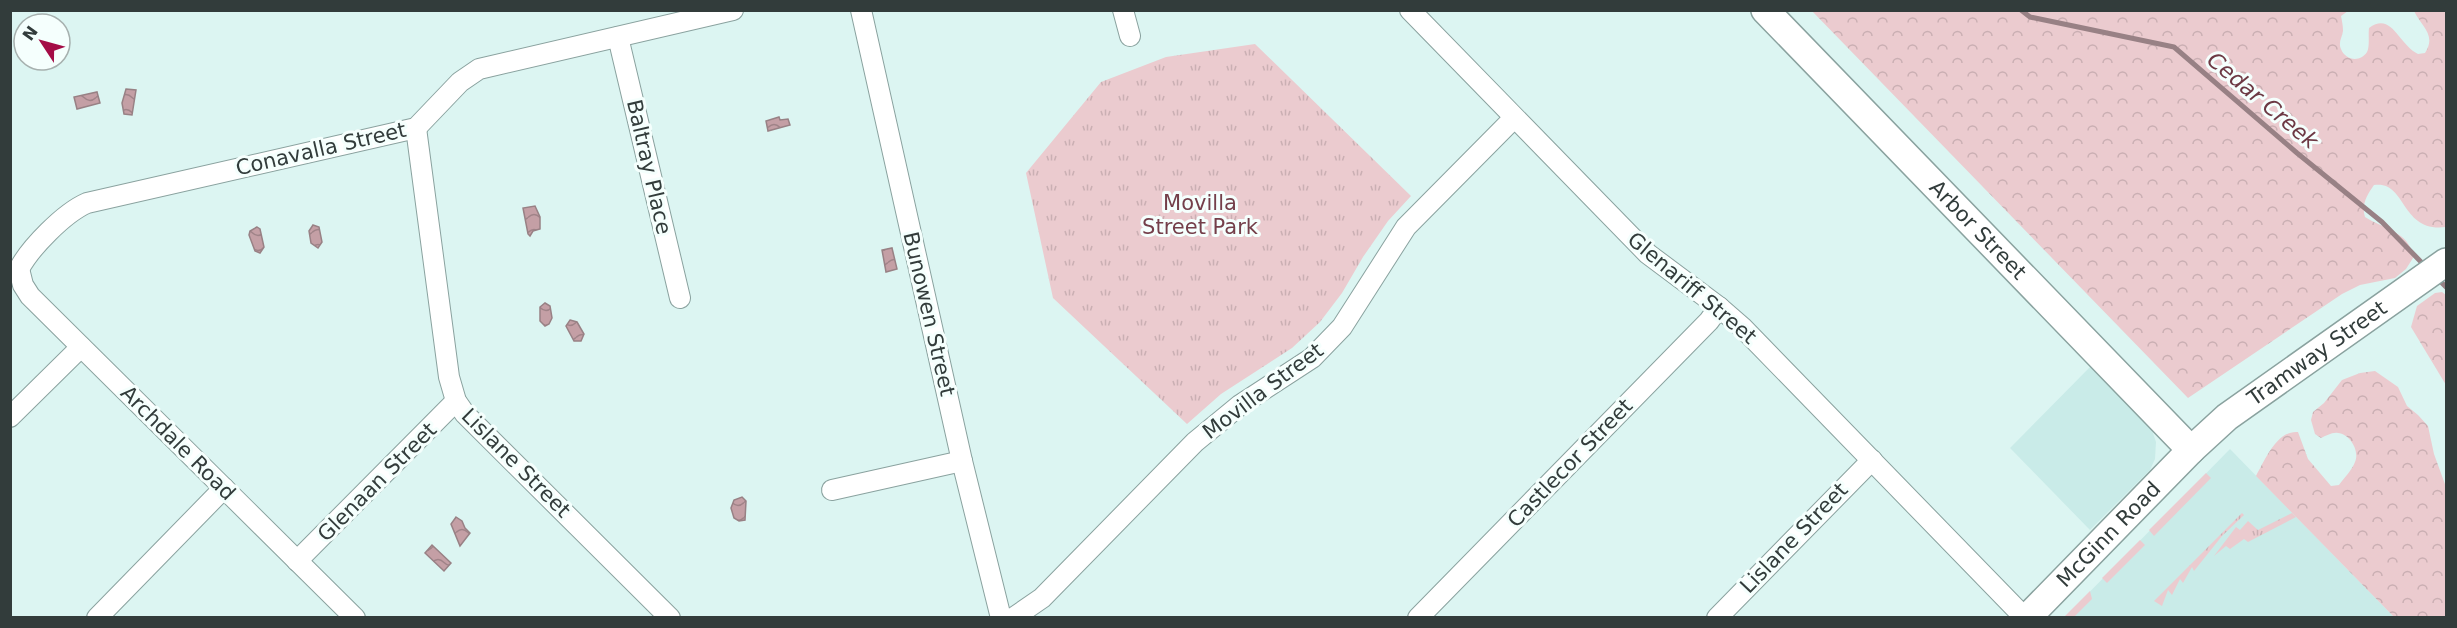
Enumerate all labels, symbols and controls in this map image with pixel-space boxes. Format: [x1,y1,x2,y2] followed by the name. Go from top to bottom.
[12,12,72,72] north arrow
[19,22,42,44] text: N
[2202,47,2324,155] water label: Cedar Creek
[622,97,676,237] street label: Baltray Place
[234,118,408,180] street label: Conavalla Street
[1925,175,2031,284] street label: Arbor Street
[1142,191,1259,239] park label: Movilla Street Park
[1623,227,1761,349] street label: Glenariff Street
[898,230,960,398] street label: Bunowen Street
[2242,296,2391,411] street label: Tramway Street
[1198,338,1328,444] street label: Movilla Street
[116,381,240,505] street label: Archdale Road
[1503,394,1637,532] street label: Castlecor Street
[457,404,575,522] street label: Lislane Street
[313,418,441,546] street label: Glenaan Street
[2052,477,2165,592] street label: McGinn Road
[1735,478,1853,598] street label: Lislane Street

